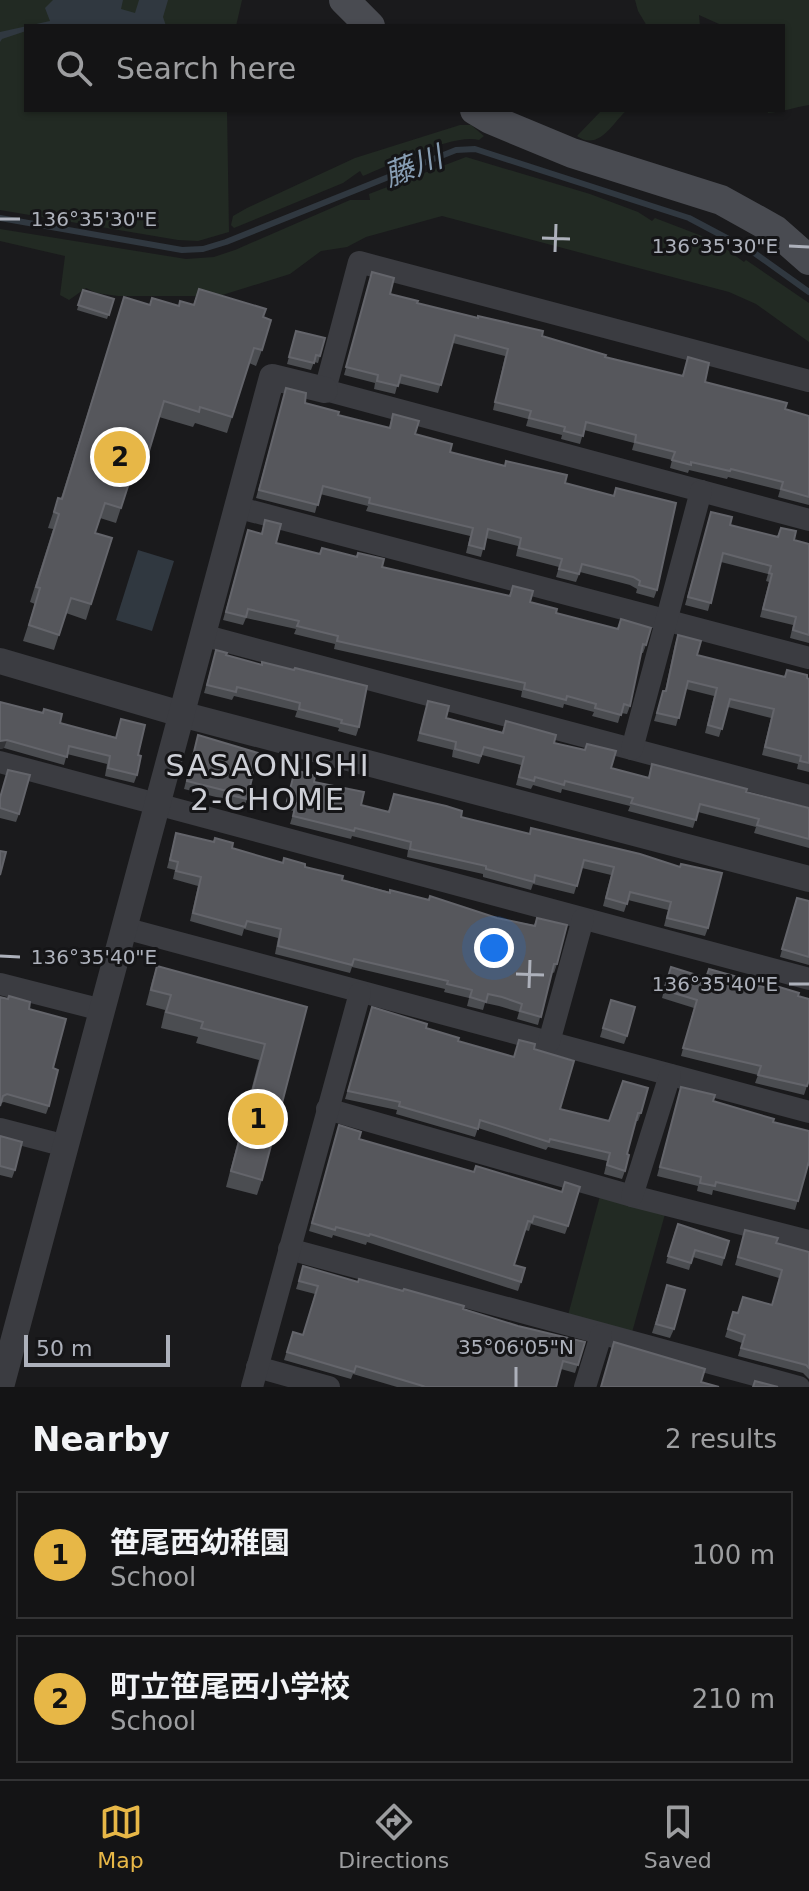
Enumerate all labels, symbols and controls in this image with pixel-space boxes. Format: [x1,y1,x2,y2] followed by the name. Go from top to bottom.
[24,24,785,112] search box
[52,46,96,90] icon: search
[116,51,296,86] text: Search here
[379,138,450,193] water label: 藤川
[31,207,157,231] text: 136°35'30"E
[652,234,778,258] text: 136°35'30"E
[94,427,146,487] pin: 2
[165,748,371,817] district label: SASAONISHI 2-CHOME
[474,928,514,968] your location
[31,945,157,969] text: 136°35'40"E
[652,972,778,996] text: 136°35'40"E
[232,1089,284,1149] pin: 1
[24,1331,170,1367] scale bar
[458,1335,574,1359] text: 35°06'05"N
[36,1336,92,1361] text: 50 m
[32,1419,170,1459] text: Nearby
[665,1424,777,1454] text: 2 results
[110,1525,290,1560] text: 笹尾西幼稚園
[51,1540,69,1570] text: 1
[692,1540,775,1570] text: 100 m
[110,1562,196,1592] text: School
[110,1669,350,1704] text: 町立笹尾西小学校
[51,1684,69,1714] text: 2
[692,1684,775,1714] text: 210 m
[110,1706,196,1736] text: School
[97,1800,144,1873] tab: Map
[338,1800,449,1873] tab: Directions
[644,1800,712,1873] tab: Saved

